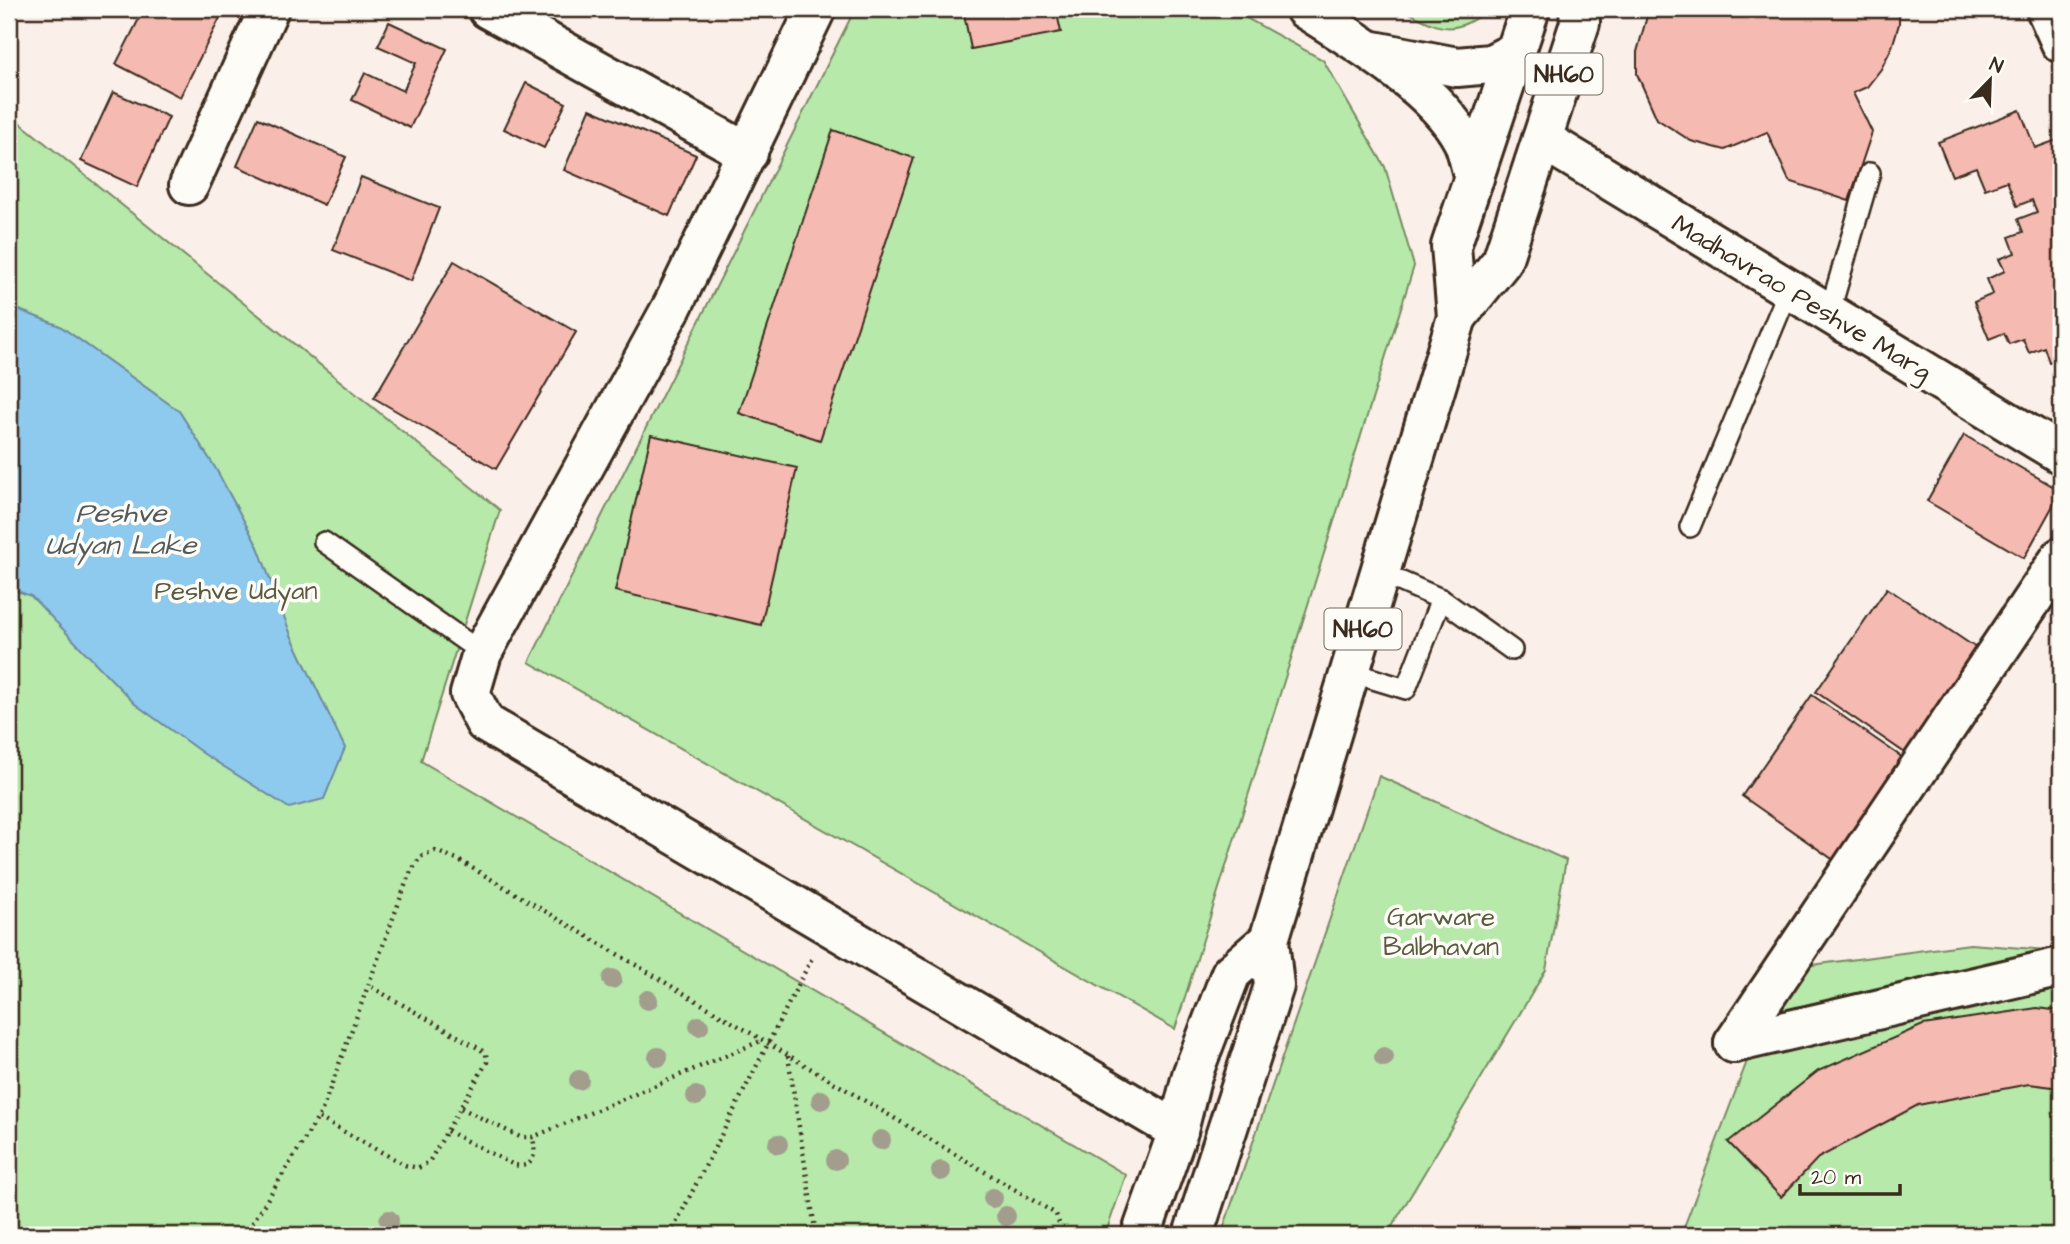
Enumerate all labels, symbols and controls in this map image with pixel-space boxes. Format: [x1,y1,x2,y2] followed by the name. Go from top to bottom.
[1954,46,2024,116] north arrow
[1985,51,2007,81] text: N
[1526,54,1602,94] road number: NH60
[1664,206,1938,392] street label: Madhavrao Peshve Marg
[46,494,198,566] water label: Peshve Udyan Lake
[155,573,317,611] park label: Peshve Udyan
[1324,608,1402,650] road number: NH60
[1383,899,1499,965] park label: Garware Balbhavan
[1800,1153,1900,1197] scale bar
[1811,1163,1862,1192] text: 20 m

